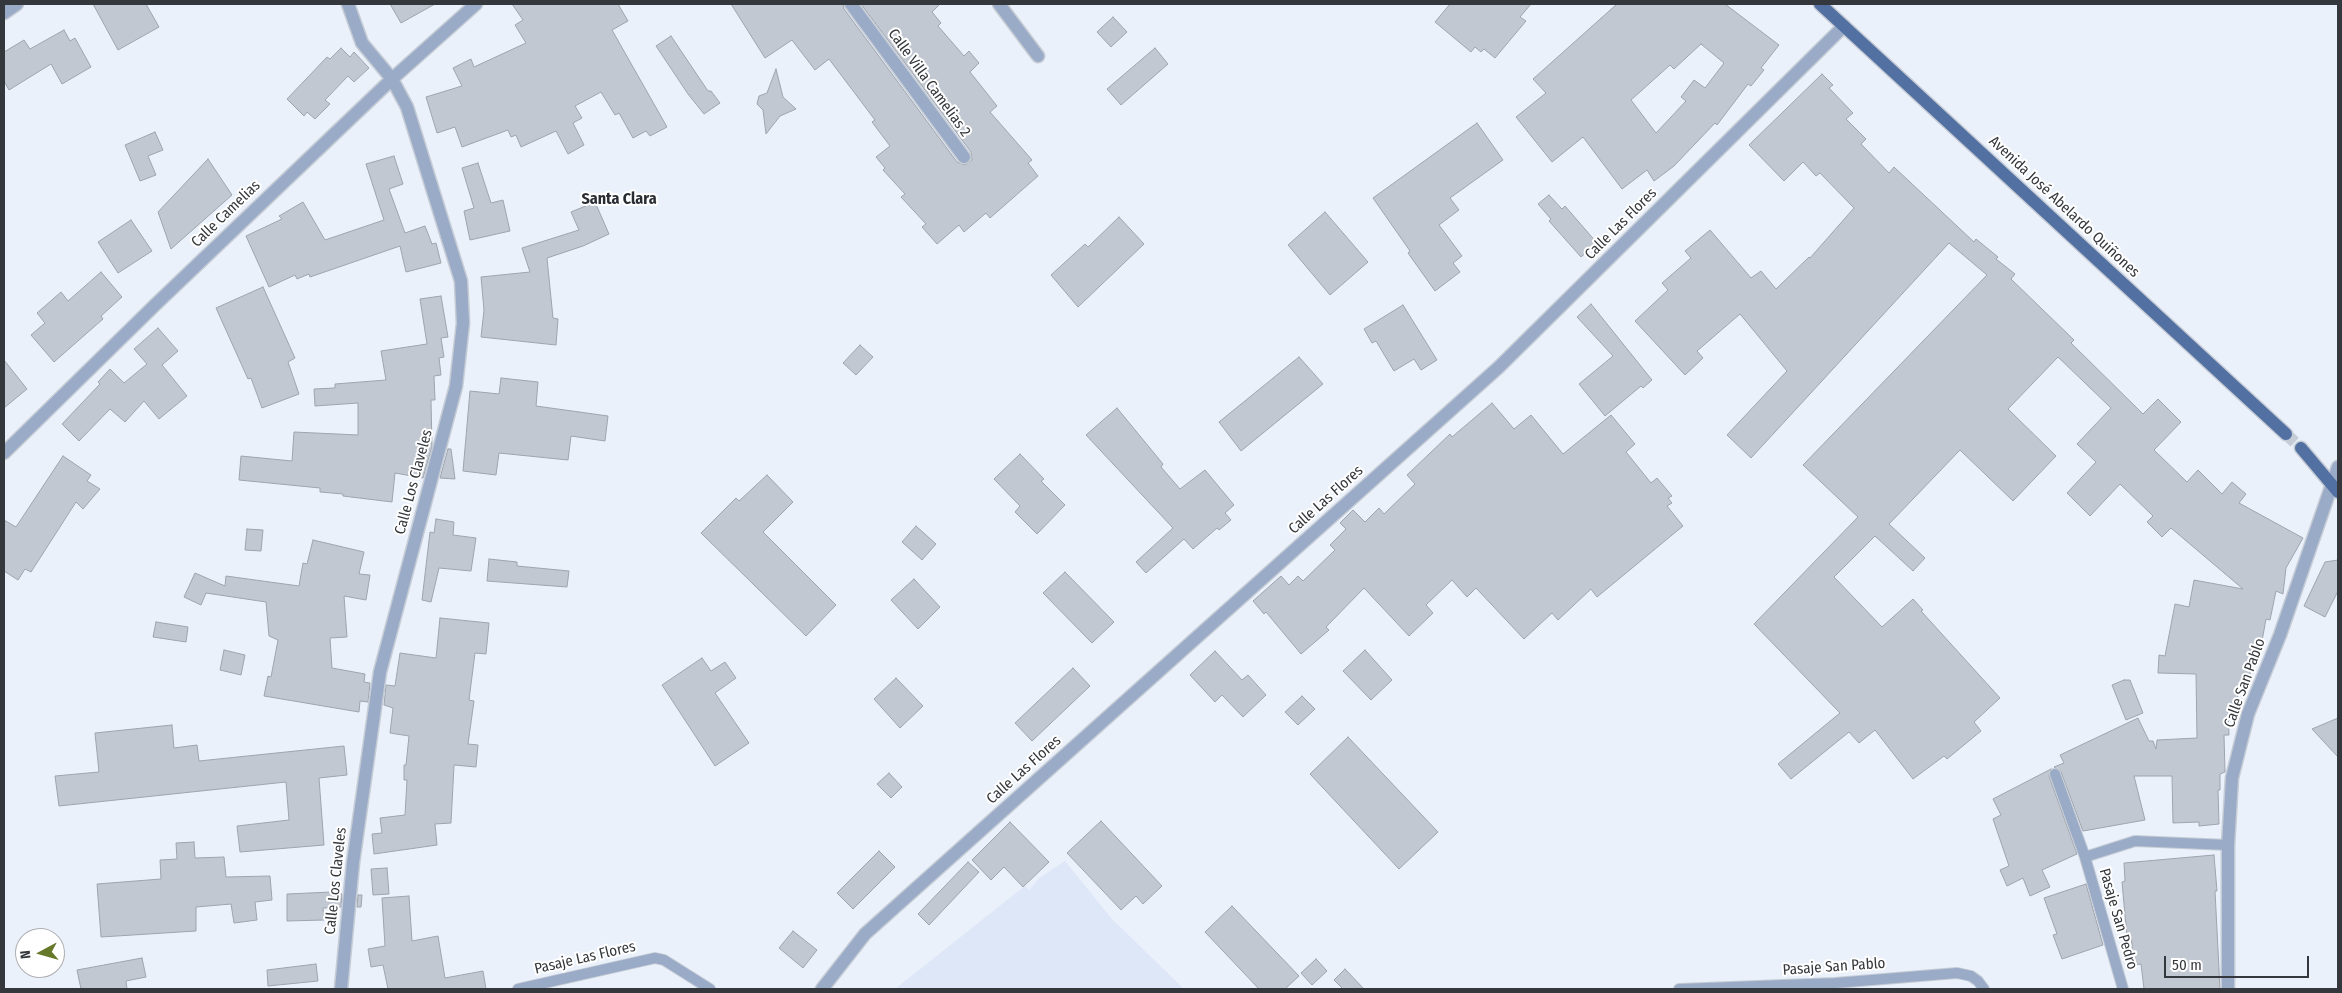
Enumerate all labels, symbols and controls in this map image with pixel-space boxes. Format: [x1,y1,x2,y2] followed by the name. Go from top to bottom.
[884,26,974,140] street label: Calle Villa Camelias 2
[1985,132,2143,282] street label: Avenida José Abelardo Quiñones
[188,177,264,251] street label: Calle Camelias
[1581,184,1661,264] street label: Calle Las Flores
[581,190,657,210] district label: Santa Clara
[391,428,437,536] street label: Calle Los Claveles
[1285,462,1367,538] street label: Calle Las Flores
[2220,636,2270,730] street label: Calle San Pablo
[983,732,1065,808] street label: Calle Las Flores
[321,826,351,936] street label: Calle Los Claveles
[2095,866,2141,972] street label: Pasaje San Pedro
[15,928,65,978] north arrow
[533,938,637,978] street label: Pasaje Las Flores
[2167,946,2312,978] scale bar
[17,949,34,960] text: N
[1782,954,1886,980] street label: Pasaje San Pablo
[2172,956,2202,974] text: 50 m

